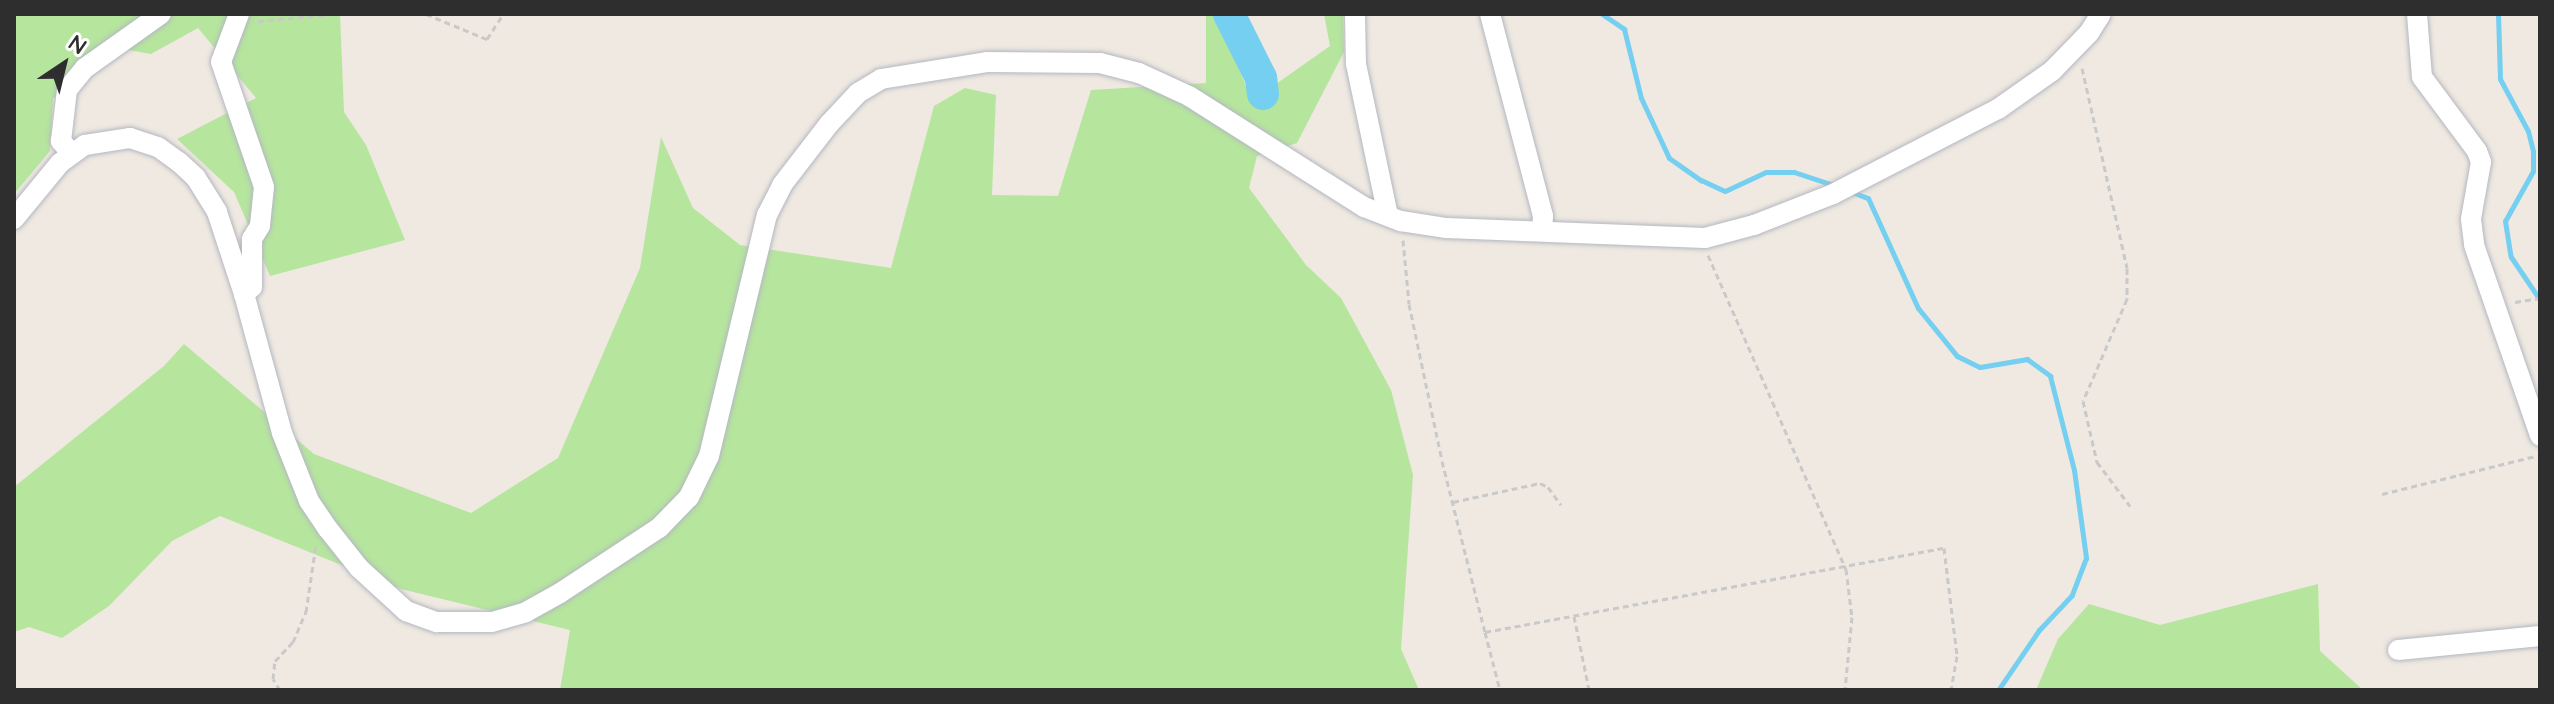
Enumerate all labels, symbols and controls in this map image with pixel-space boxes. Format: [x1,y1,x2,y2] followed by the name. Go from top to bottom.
[24,24,104,104] north arrow
[63,28,92,60] text: N

